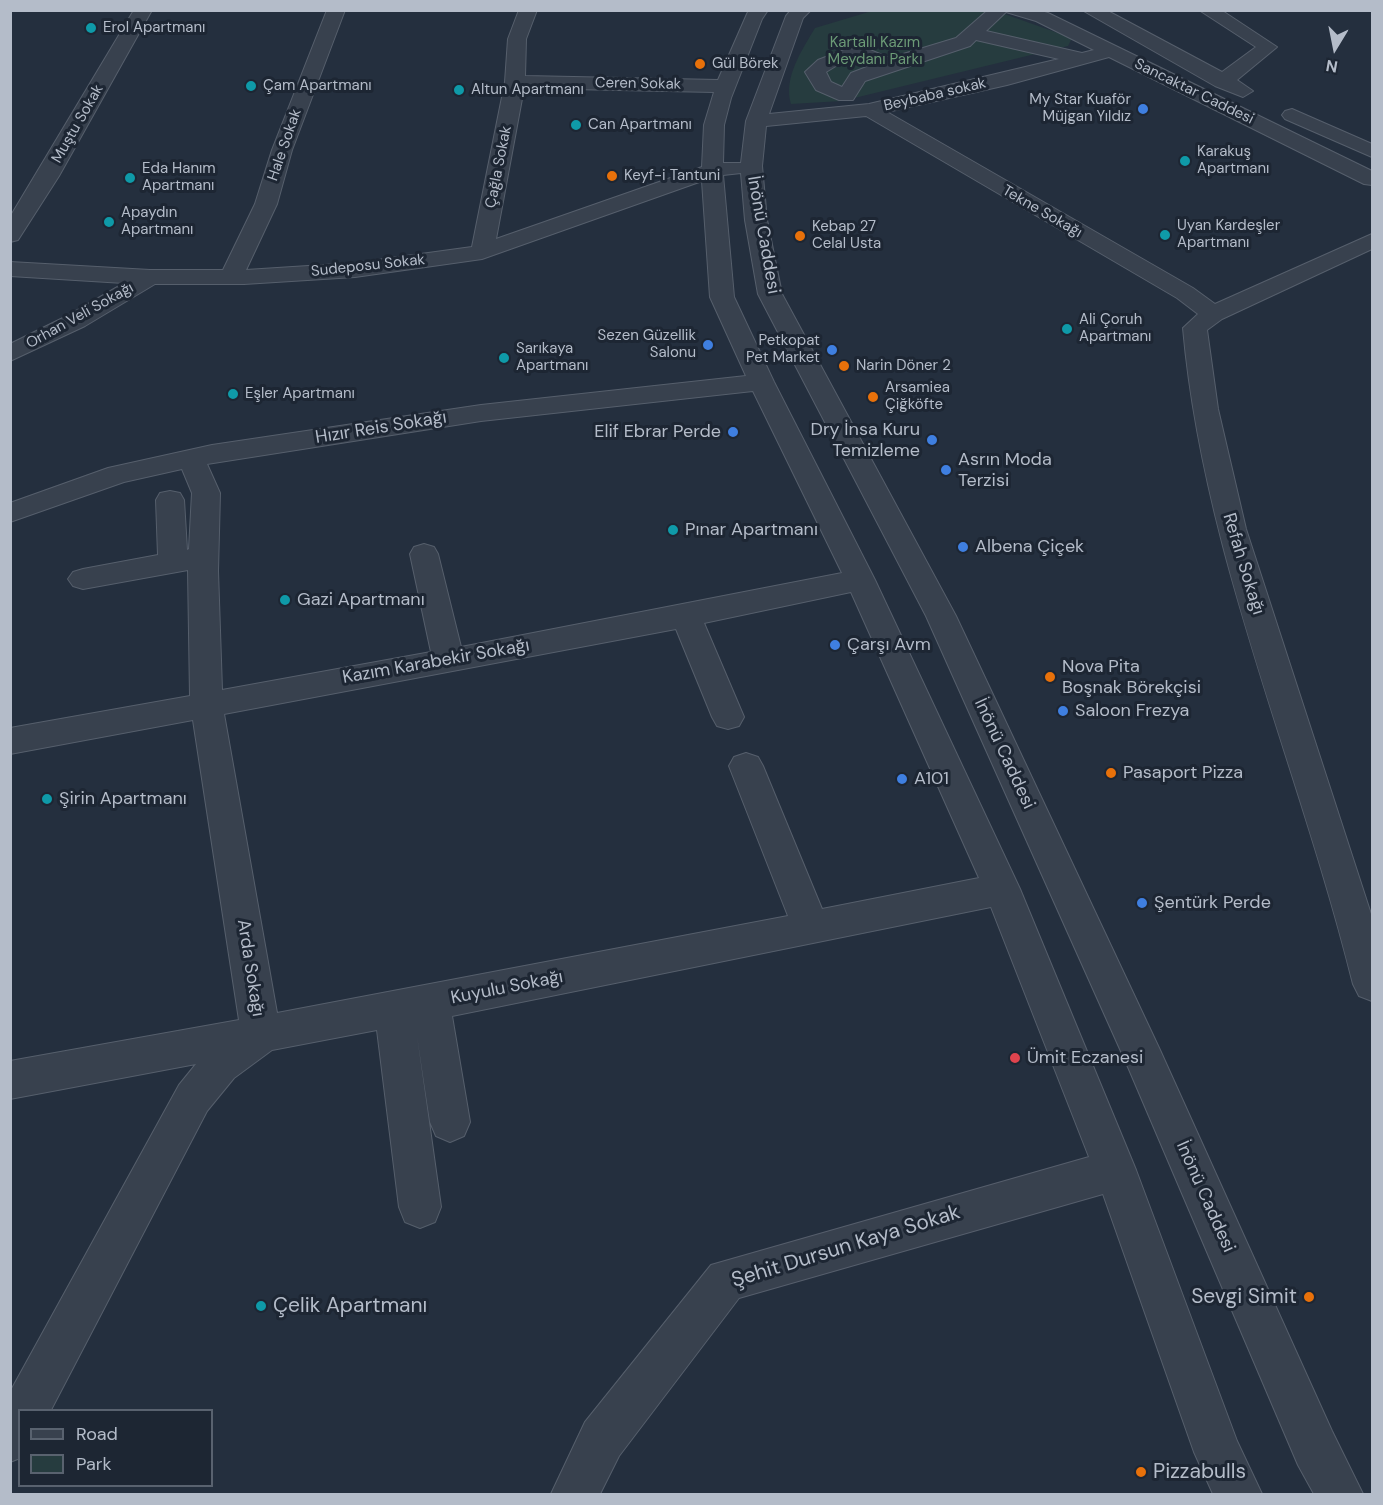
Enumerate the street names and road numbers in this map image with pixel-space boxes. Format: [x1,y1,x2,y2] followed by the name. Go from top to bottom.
[1131,55,1257,129] street label: Sancaktar Caddesi
[595,74,681,94] street label: Ceren Sokak
[882,74,988,116] street label: Beybaba sokak
[48,82,108,166] street label: Muştu Sokak
[264,107,306,183] street label: Hale Sokak
[482,124,516,210] street label: Çağla Sokak
[742,174,784,296] street label: İnönü Caddesi
[999,182,1085,242] street label: Tekne Sokağı
[310,251,426,281] street label: Sudeposu Sokak
[23,279,137,353] street label: Orhan Veli Sokağı
[314,407,448,449] street label: Hızır Reis Sokağı
[1217,511,1269,617] street label: Refah Sokağı
[341,635,531,689] street label: Kazım Karabekir Sokağı
[969,695,1039,813] street label: İnönü Caddesi
[232,918,268,1018] street label: Arda Sokağı
[449,967,565,1009] street label: Kuyulu Sokağı
[1171,1138,1239,1256] street label: İnönü Caddesi
[729,1200,963,1294] street label: Şehit Dursun Kaya Sokak

